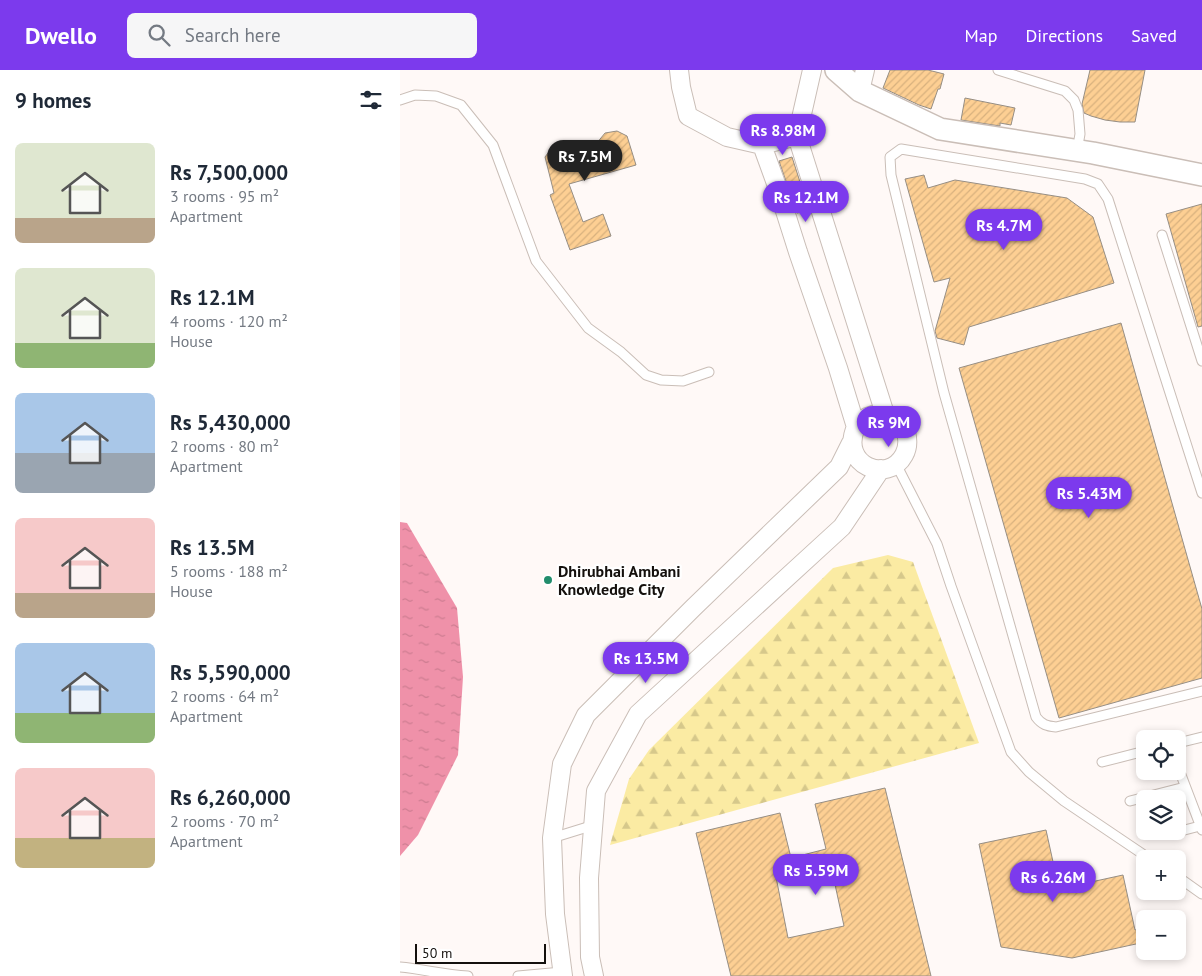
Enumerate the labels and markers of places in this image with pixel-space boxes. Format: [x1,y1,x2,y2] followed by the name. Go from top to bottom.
[731,114,835,156] pin: Rs 8.98M
[539,140,631,182] pin: Rs 7.5M
[754,180,858,223] pin: Rs 12.1M
[958,208,1050,251] pin: Rs 4.7M
[854,406,924,448] pin: Rs 9M
[1037,476,1141,519] pin: Rs 5.43M
[558,561,681,599] place label: Dhirubhai Ambani Knowledge City
[542,574,554,586] marker: Dhirubhai Ambani Knowledge City
[594,642,698,684] pin: Rs 13.5M
[764,854,868,896] pin: Rs 5.59M
[1001,860,1105,903] pin: Rs 6.26M

